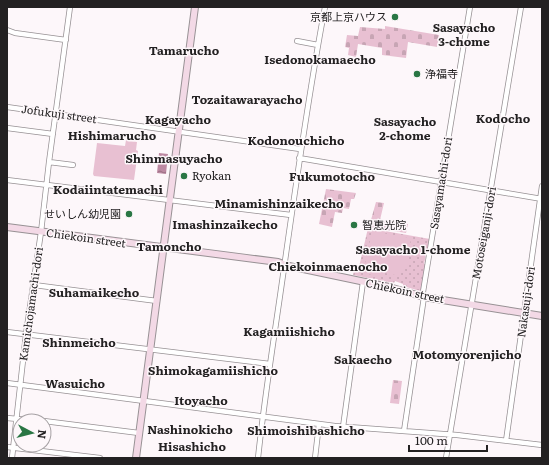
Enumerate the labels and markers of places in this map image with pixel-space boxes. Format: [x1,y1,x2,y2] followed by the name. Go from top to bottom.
[310,8,387,24] place label: 京都上京ハウス
[390,12,400,22] marker: 京都上京ハウス
[425,65,458,81] place label: 浄福寺
[412,69,422,79] marker: 浄福寺
[192,167,231,183] place label: Ryokan
[179,171,189,181] marker: Ryokan
[44,205,121,221] place label: せいしん幼児園
[124,209,134,219] marker: せいしん幼児園
[362,216,406,232] place label: 智恵光院
[349,220,359,230] marker: 智恵光院

